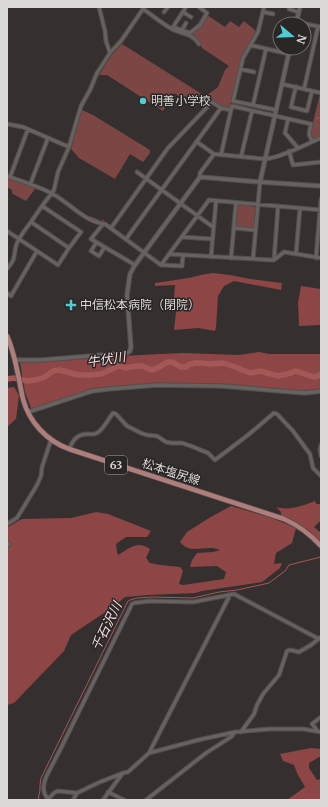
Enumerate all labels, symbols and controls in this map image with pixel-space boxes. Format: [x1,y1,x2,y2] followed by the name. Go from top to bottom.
[272,16,312,56] north arrow
[293,33,309,46] text: N
[151,93,211,108] place label: 明善小学校
[138,96,148,106] marker: 明善小学校
[80,297,200,312] place label: 中信松本病院（閉院）
[65,299,77,311] marker: 中信松本病院（閉院）
[85,348,129,371] water label: 牛伏川
[140,455,202,488] street label: 松本塩尻線
[105,456,127,474] road number: 63
[87,597,126,653] water label: 千石沢川

